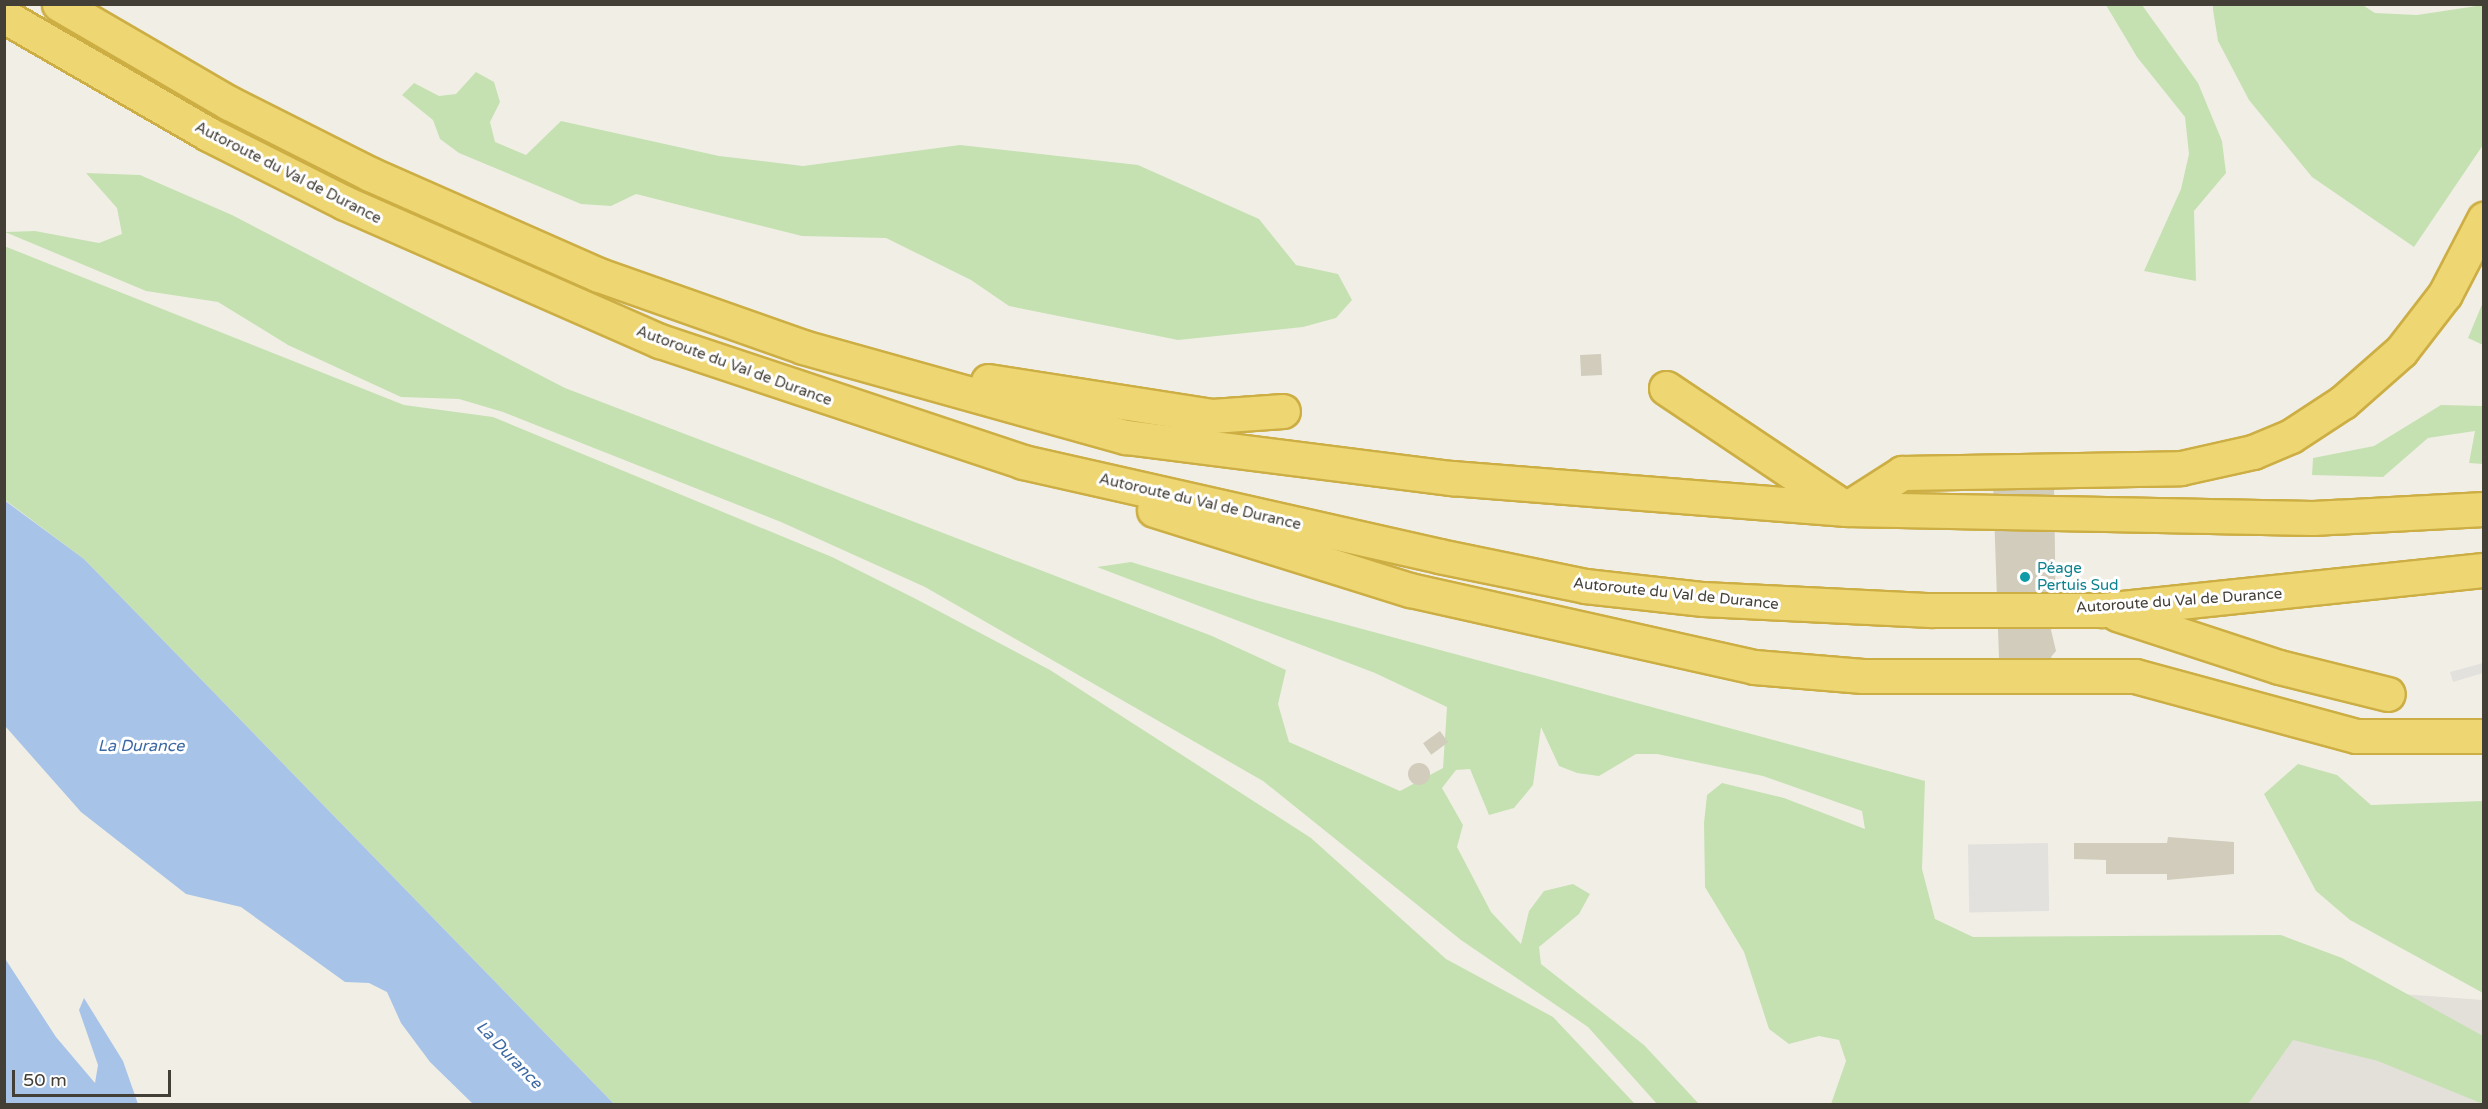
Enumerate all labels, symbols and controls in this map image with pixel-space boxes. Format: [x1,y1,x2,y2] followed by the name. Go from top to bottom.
[192,118,384,228] street label: Autoroute du Val de Durance
[634,322,834,410] street label: Autoroute du Val de Durance
[1097,470,1303,534] street label: Autoroute du Val de Durance
[2037,559,2119,594] place label: Péage Pertuis Sud
[2018,570,2032,584] marker: Péage Pertuis Sud
[1572,574,1780,614] street label: Autoroute du Val de Durance
[2075,585,2283,617] street label: Autoroute du Val de Durance
[98,736,184,756] water label: La Durance
[472,1017,546,1093] water label: La Durance
[15,1058,174,1096] scale bar
[23,1069,67,1091] text: 50 m

